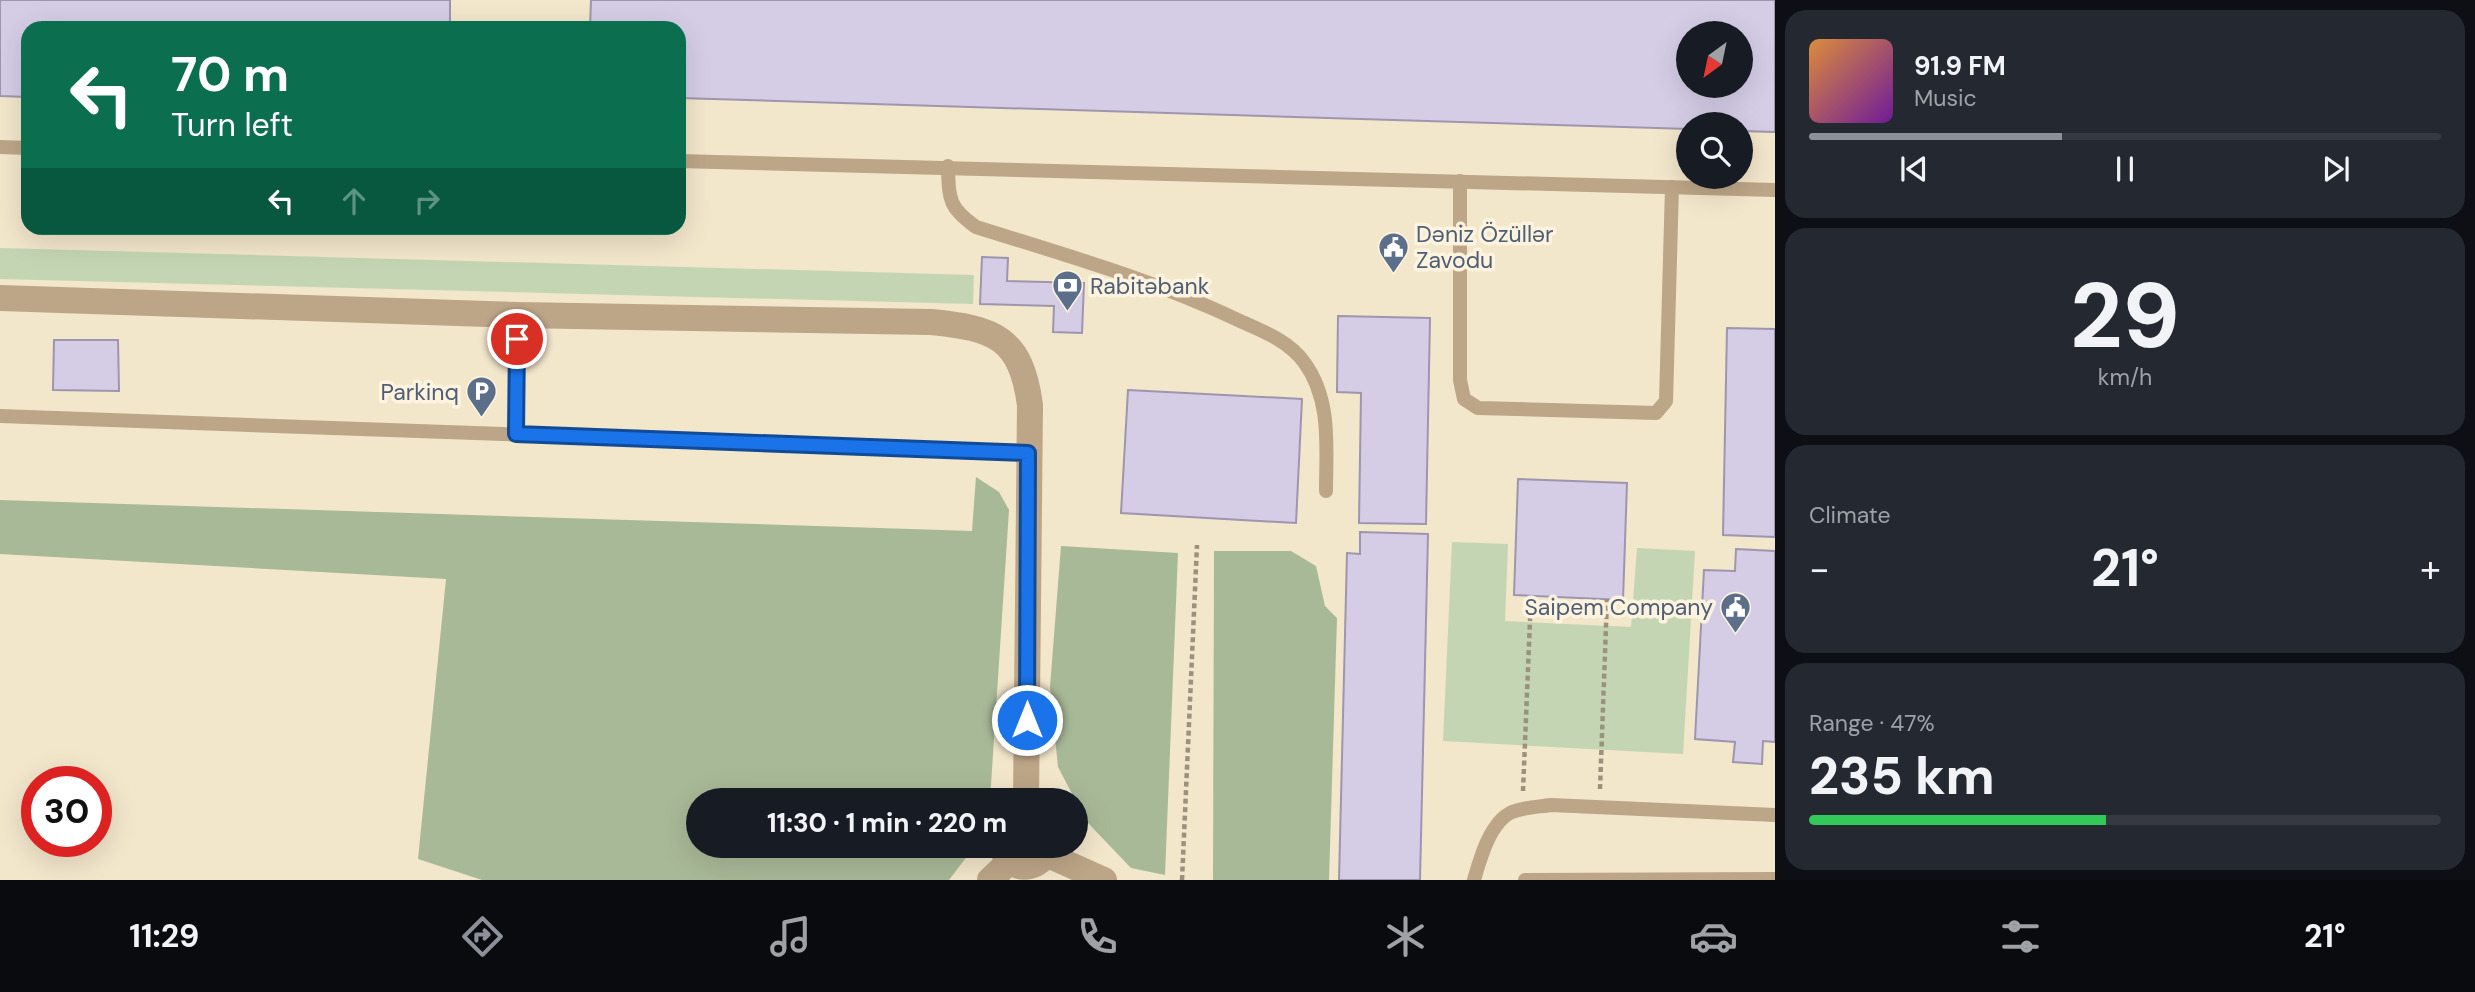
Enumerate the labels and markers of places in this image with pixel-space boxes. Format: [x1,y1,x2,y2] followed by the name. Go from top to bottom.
[1416,219,1554,275] place label: Dəniz Özüllər Zavodu
[1376,230,1410,274] public building icon: Dəniz Özüllər Zavodu
[1050,269,1084,313] bank icon: Rabitəbank
[1090,271,1210,301] place label: Rabitəbank
[487,309,547,369] pin
[465,375,499,419] parking icon: Parkinq
[380,377,459,407] place label: Parkinq
[1719,590,1753,634] public building icon: Saipem Company
[1524,592,1713,622] place label: Saipem Company

